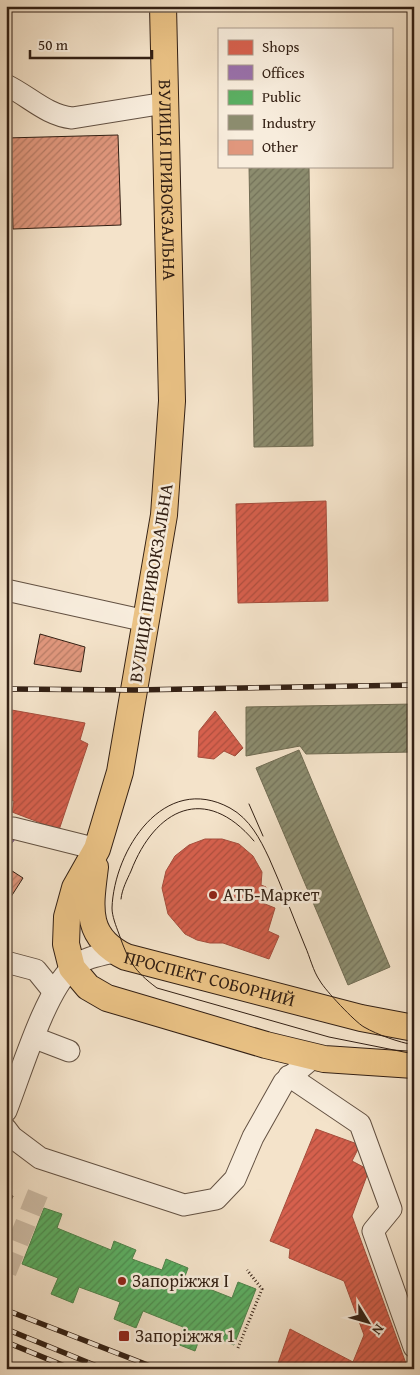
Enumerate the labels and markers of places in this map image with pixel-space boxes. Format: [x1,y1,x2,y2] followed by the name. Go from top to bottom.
[223,881,320,908] place label: АТБ-Маркет
[207,889,219,901] marker: АТБ-Маркет
[132,1267,229,1294] place label: Запорiжжя I
[116,1275,128,1287] marker: Запорiжжя I
[135,1322,235,1349] place label: Запоріжжя 1
[117,1329,131,1343] marker: Запоріжжя 1

